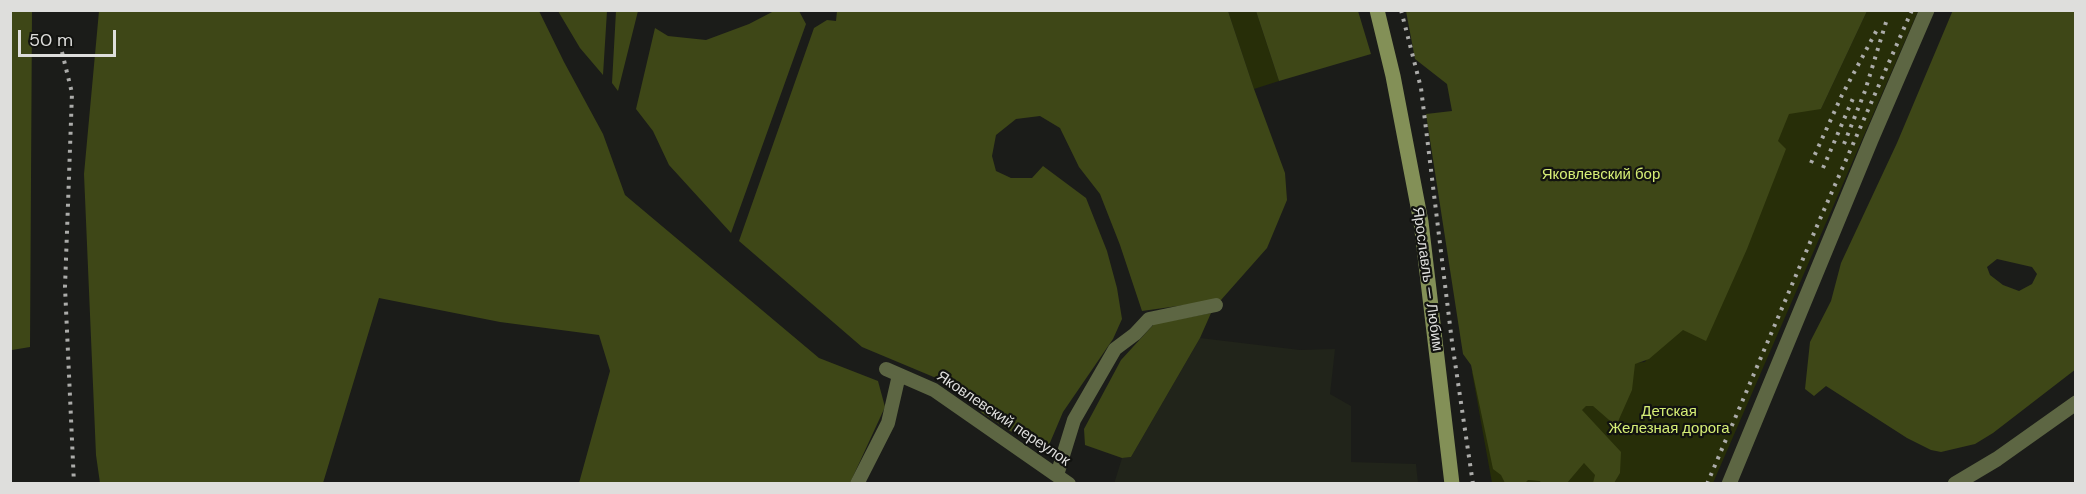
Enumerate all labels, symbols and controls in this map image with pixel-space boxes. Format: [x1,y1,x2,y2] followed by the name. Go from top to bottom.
[21,18,118,56] scale bar
[29,28,73,52] text: 50 m
[1542,166,1660,184] park label: Яковлевский бор
[1408,206,1446,352] street label: Ярославль — Любим
[933,368,1073,470] street label: Яковлевский переулок
[1608,403,1730,438] park label: Детская Железная дорога

